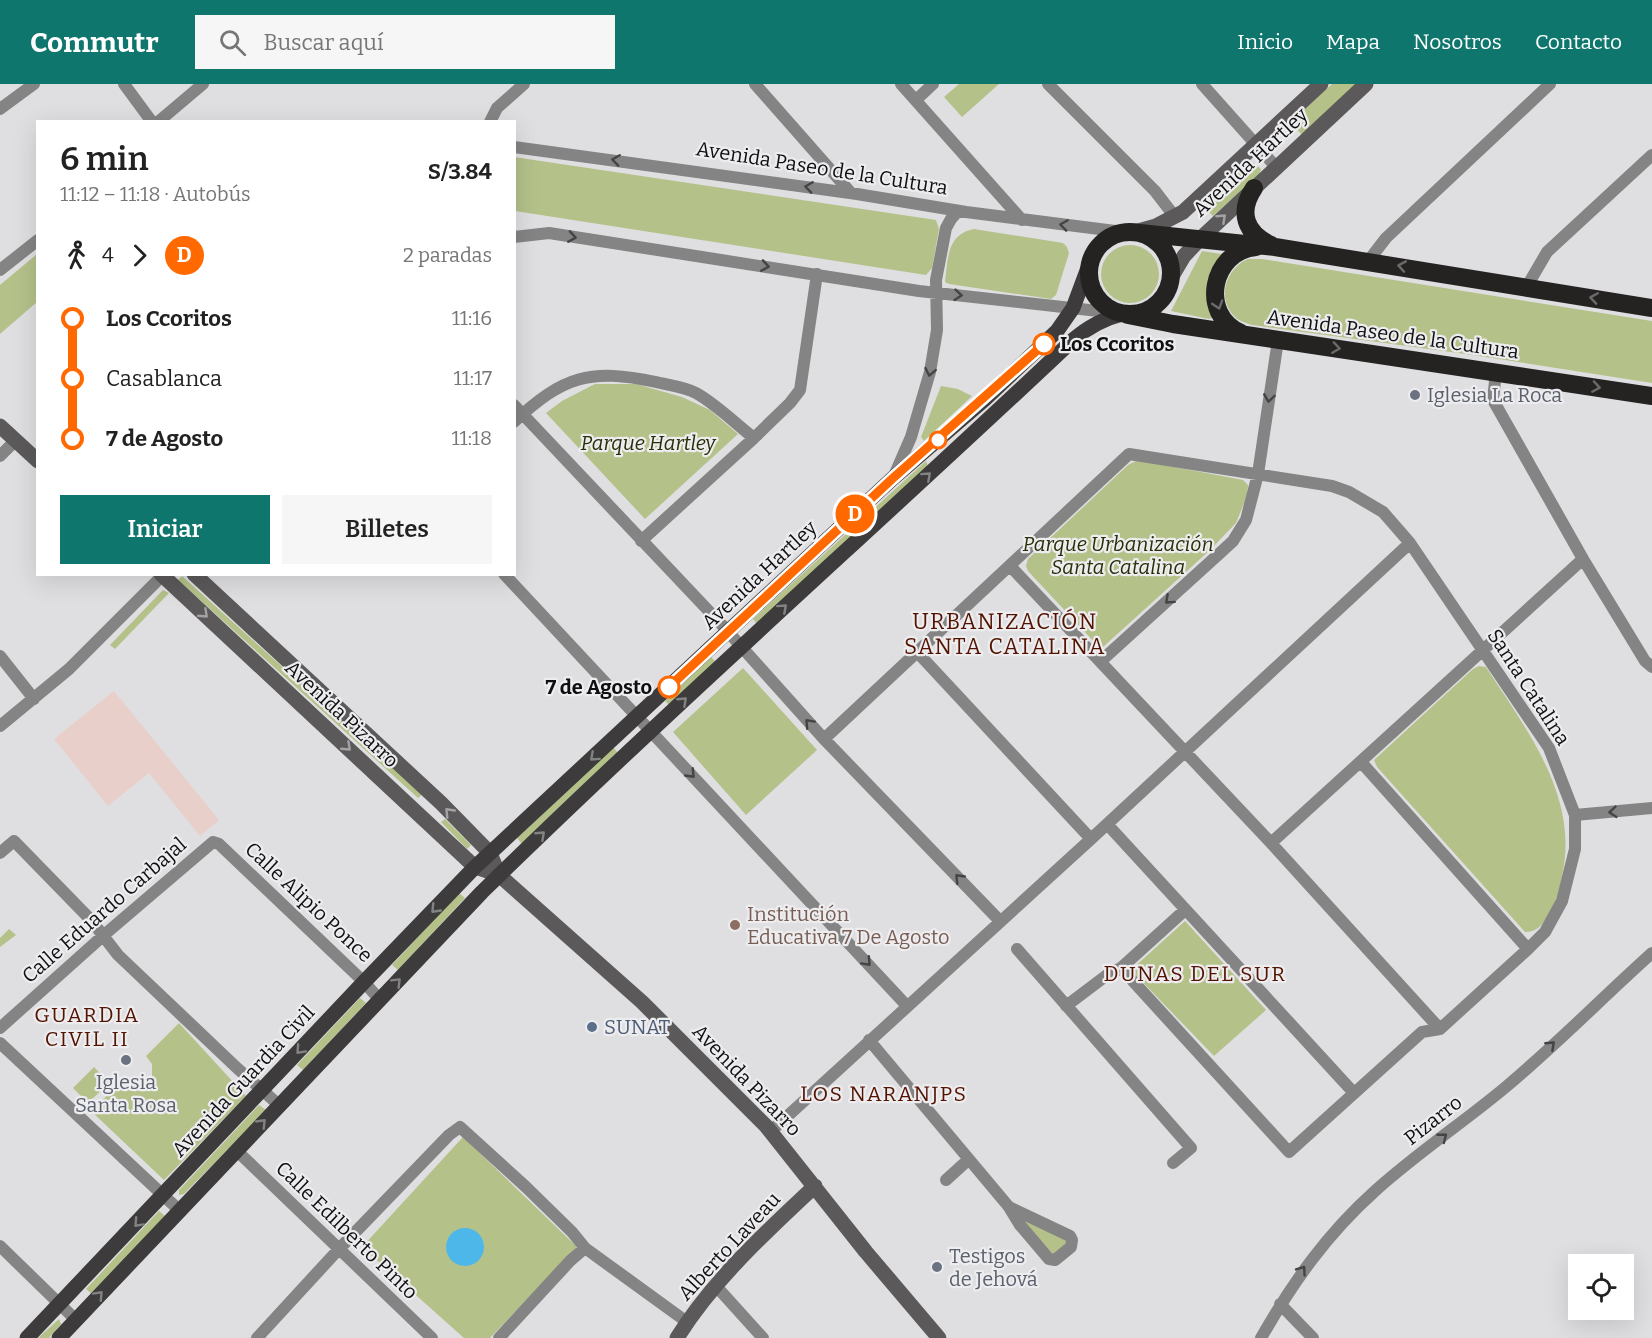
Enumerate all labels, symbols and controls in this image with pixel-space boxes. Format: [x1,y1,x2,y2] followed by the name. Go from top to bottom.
[195,15,615,69] search box
[30,26,159,59] text: Commutr
[216,26,249,59] icon: search
[264,29,384,56] text: Buscar aquí
[1237,29,1293,55] text: Inicio
[1326,29,1380,55] text: Mapa
[1413,29,1502,55] text: Nosotros
[1535,29,1622,55] text: Contacto
[1187,102,1313,221] street label: Avenida Hartley
[695,136,950,200] street label: Avenida Paseo de la Cultura
[60,139,149,179] text: 6 min
[612,155,621,167] one-way arrow
[428,158,492,185] text: S/3.84
[60,182,251,206] text: 11:12 – 11:18 · Autobús
[805,182,814,194] one-way arrow
[1215,214,1226,225] one-way arrow
[1060,219,1069,232] one-way arrow
[567,230,577,243] one-way arrow
[60,239,93,272] icon: walk
[123,239,156,272] icon: forward
[177,242,192,268] text: D
[102,243,114,267] text: 4
[403,243,492,267] text: 2 paradas
[761,260,770,272] one-way arrow
[1397,260,1407,273] one-way arrow
[953,288,963,301] one-way arrow
[1590,292,1600,305] one-way arrow
[1211,299,1223,309] one-way arrow
[1265,304,1521,364] street label: Avenida Paseo de la Cultura
[106,305,232,332] text: Los Ccoritos
[452,306,492,330] text: 11:16
[1060,332,1174,356] place label: Los Ccoritos
[1033,333,1055,355] marker: Los Ccoritos
[1331,342,1340,354] one-way arrow
[106,365,222,392] text: Casablanca
[454,366,492,390] text: 11:17
[924,367,937,377] one-way arrow
[1591,380,1600,392] one-way arrow
[1427,383,1562,407] place label: Iglesia La Roca
[1408,388,1422,402] marker: Iglesia La Roca
[1264,393,1276,402] one-way arrow
[106,425,223,452] text: 7 de Agosto
[451,426,492,450] text: 11:18
[580,431,717,455] park label: Parque Hartley
[929,431,947,449] unlabelled marker
[920,472,931,483] one-way arrow
[836,494,874,534] line badge: D
[60,495,270,564] button: Iniciar
[282,495,492,564] button: Billetes
[848,501,862,527] text: D
[696,515,822,634] street label: Avenida Hartley
[1022,532,1214,579] park label: Parque Urbanización Santa Catalina
[1165,593,1175,604] one-way arrow
[776,604,787,615] one-way arrow
[197,607,207,618] one-way arrow
[904,608,1106,660] district label: URBANIZACIÓN SANTA CATALINA
[1482,624,1576,750] street label: Santa Catalina
[280,655,404,773] street label: Avenida Pizarro
[545,675,652,699] place label: 7 de Agosto
[658,676,680,698] marker: 7 de Agosto
[677,697,687,708] one-way arrow
[805,719,816,730] one-way arrow
[340,740,350,751] one-way arrow
[590,750,601,761] one-way arrow
[683,767,694,778] one-way arrow
[1609,805,1618,818] one-way arrow
[445,808,456,819] one-way arrow
[535,831,545,842] one-way arrow
[17,832,192,989] street label: Calle Eduardo Carbajal
[240,837,378,967] street label: Calle Alipio Ponce
[956,875,967,886] one-way arrow
[431,901,442,912] one-way arrow
[747,902,949,949] place label: Institución Educativa 7 De Agosto
[728,918,742,932] marker: Institución Educativa 7 De Agosto
[860,956,871,966] one-way arrow
[1103,961,1287,987] district label: DUNAS DEL SUR
[390,979,401,989] one-way arrow
[167,1000,320,1162] street label: Avenida Guardia Civil
[34,1002,140,1052] district label: GUARDIA CIVIL II
[604,1015,671,1039] place label: SUNAT
[688,1019,806,1141] street label: Avenida Pizarro
[585,1020,599,1034] marker: SUNAT
[1545,1041,1555,1052] one-way arrow
[297,1043,308,1054] one-way arrow
[119,1053,133,1067] marker: Iglesia Santa Rosa
[75,1070,177,1117] place label: Iglesia Santa Rosa
[800,1081,968,1107] district label: LOS NARANJPS
[1399,1090,1467,1150] street label: Pizarro
[255,1119,266,1129] one-way arrow
[1437,1133,1448,1144] one-way arrow
[271,1156,423,1304] street label: Calle Edilberto Pinto
[673,1187,785,1305] street label: Alberto Laveau
[134,1215,145,1226] one-way arrow
[949,1244,1038,1291] place label: Testigos de Jehová
[1568,1254,1634,1320] map controls
[1568,1254,1634,1320] button: locate
[930,1260,944,1274] marker: Testigos de Jehová
[1295,1266,1306,1277] one-way arrow
[92,1292,103,1303] one-way arrow

